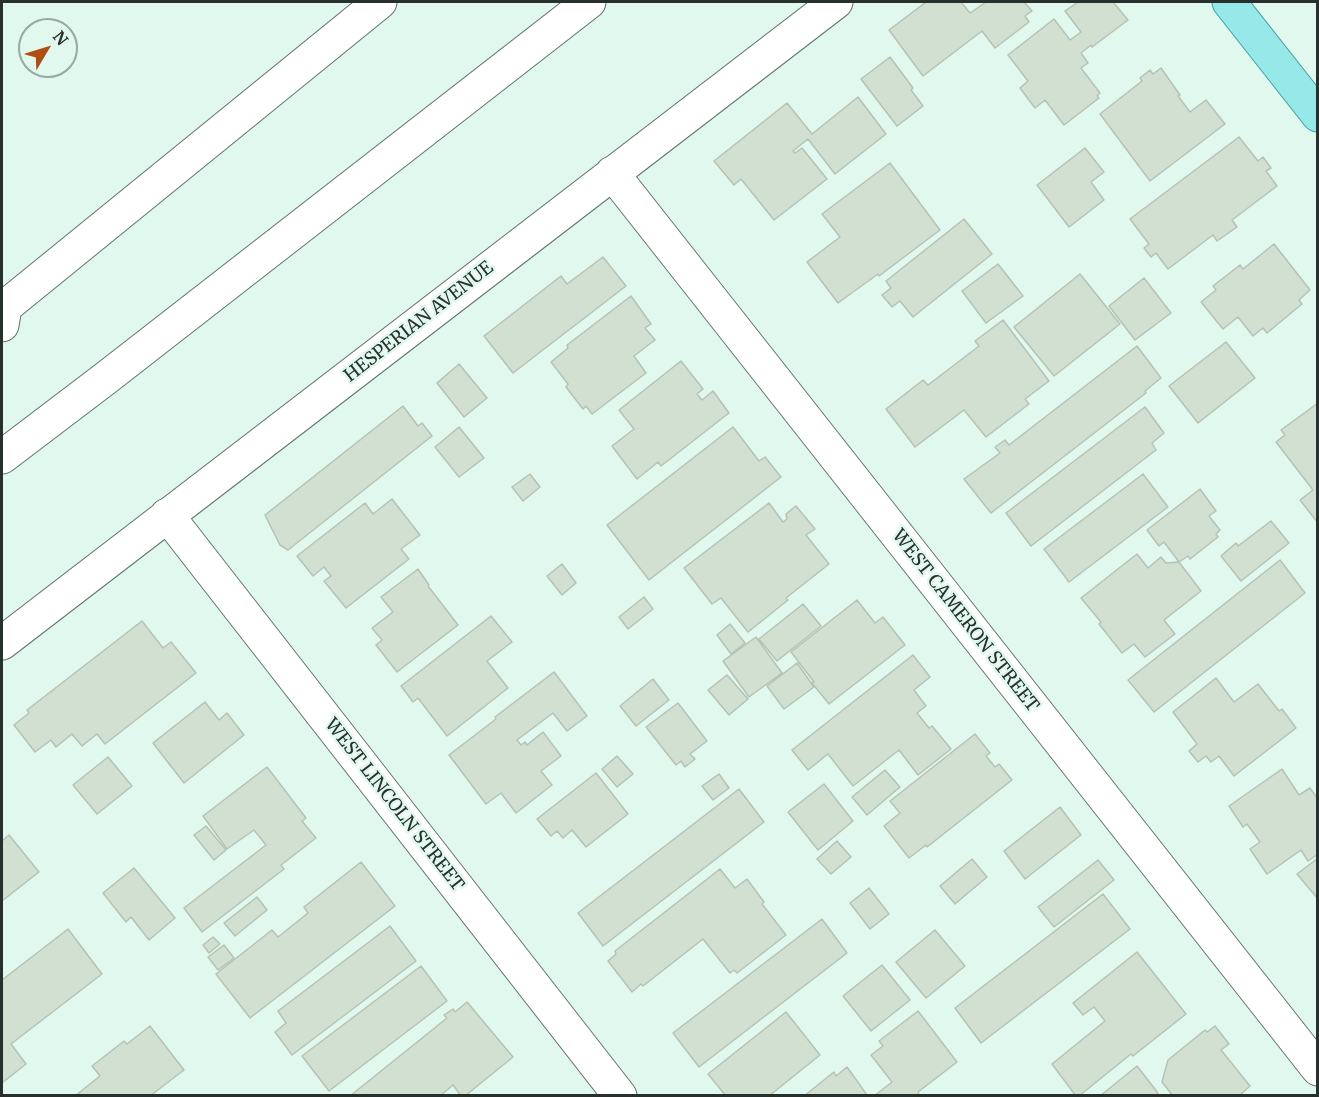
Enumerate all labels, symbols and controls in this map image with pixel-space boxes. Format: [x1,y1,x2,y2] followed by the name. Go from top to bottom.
[18,18,78,78] north arrow
[49,27,72,49] text: N
[340,257,498,387] street label: HESPERIAN AVENUE
[887,526,1043,716] street label: WEST CAMERON STREET
[320,714,468,896] street label: WEST LINCOLN STREET

